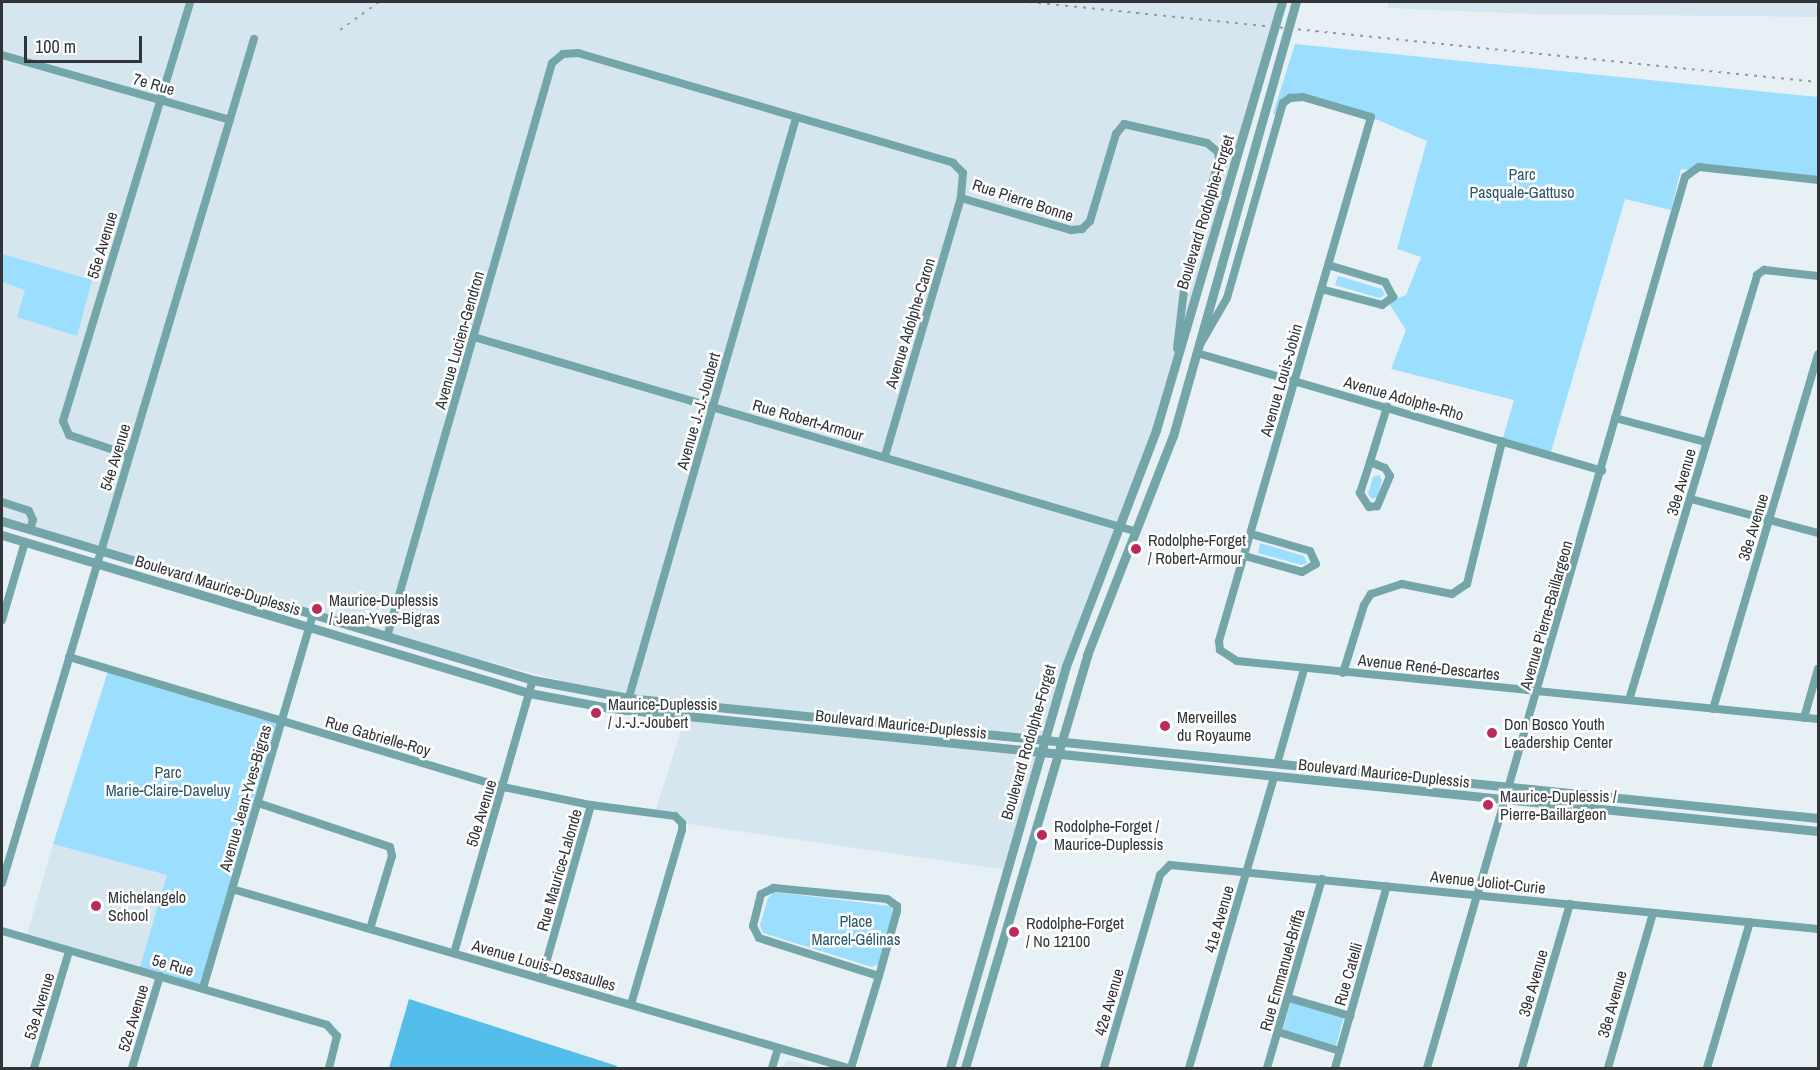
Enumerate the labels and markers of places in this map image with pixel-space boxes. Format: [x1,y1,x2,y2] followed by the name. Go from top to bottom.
[1148,530,1246,568] place label: Rodolphe-Forget / Robert-Armour
[1129,542,1143,556] marker: Rodolphe-Forget / Robert-Armour
[329,590,440,628] place label: Maurice-Duplessis / Jean-Yves-Bigras
[310,602,324,616] marker: Maurice-Duplessis / Jean-Yves-Bigras
[608,694,717,732] place label: Maurice-Duplessis / J.-J.-Joubert
[589,706,603,720] marker: Maurice-Duplessis / J.-J.-Joubert
[1177,707,1251,745] place label: Merveilles du Royaume
[1504,714,1613,752] place label: Don Bosco Youth Leadership Center
[1158,719,1172,733] marker: Merveilles du Royaume
[1485,726,1499,740] marker: Don Bosco Youth Leadership Center
[1500,786,1617,824] place label: Maurice-Duplessis / Pierre-Baillargeon
[1481,798,1495,812] marker: Maurice-Duplessis / Pierre-Baillargeon
[1054,816,1163,854] place label: Rodolphe-Forget / Maurice-Duplessis
[1035,828,1049,842] marker: Rodolphe-Forget / Maurice-Duplessis
[108,887,186,925] place label: Michelangelo School
[89,899,103,913] marker: Michelangelo School
[1026,913,1124,951] place label: Rodolphe-Forget / No 12100
[1007,925,1021,939] marker: Rodolphe-Forget / No 12100

